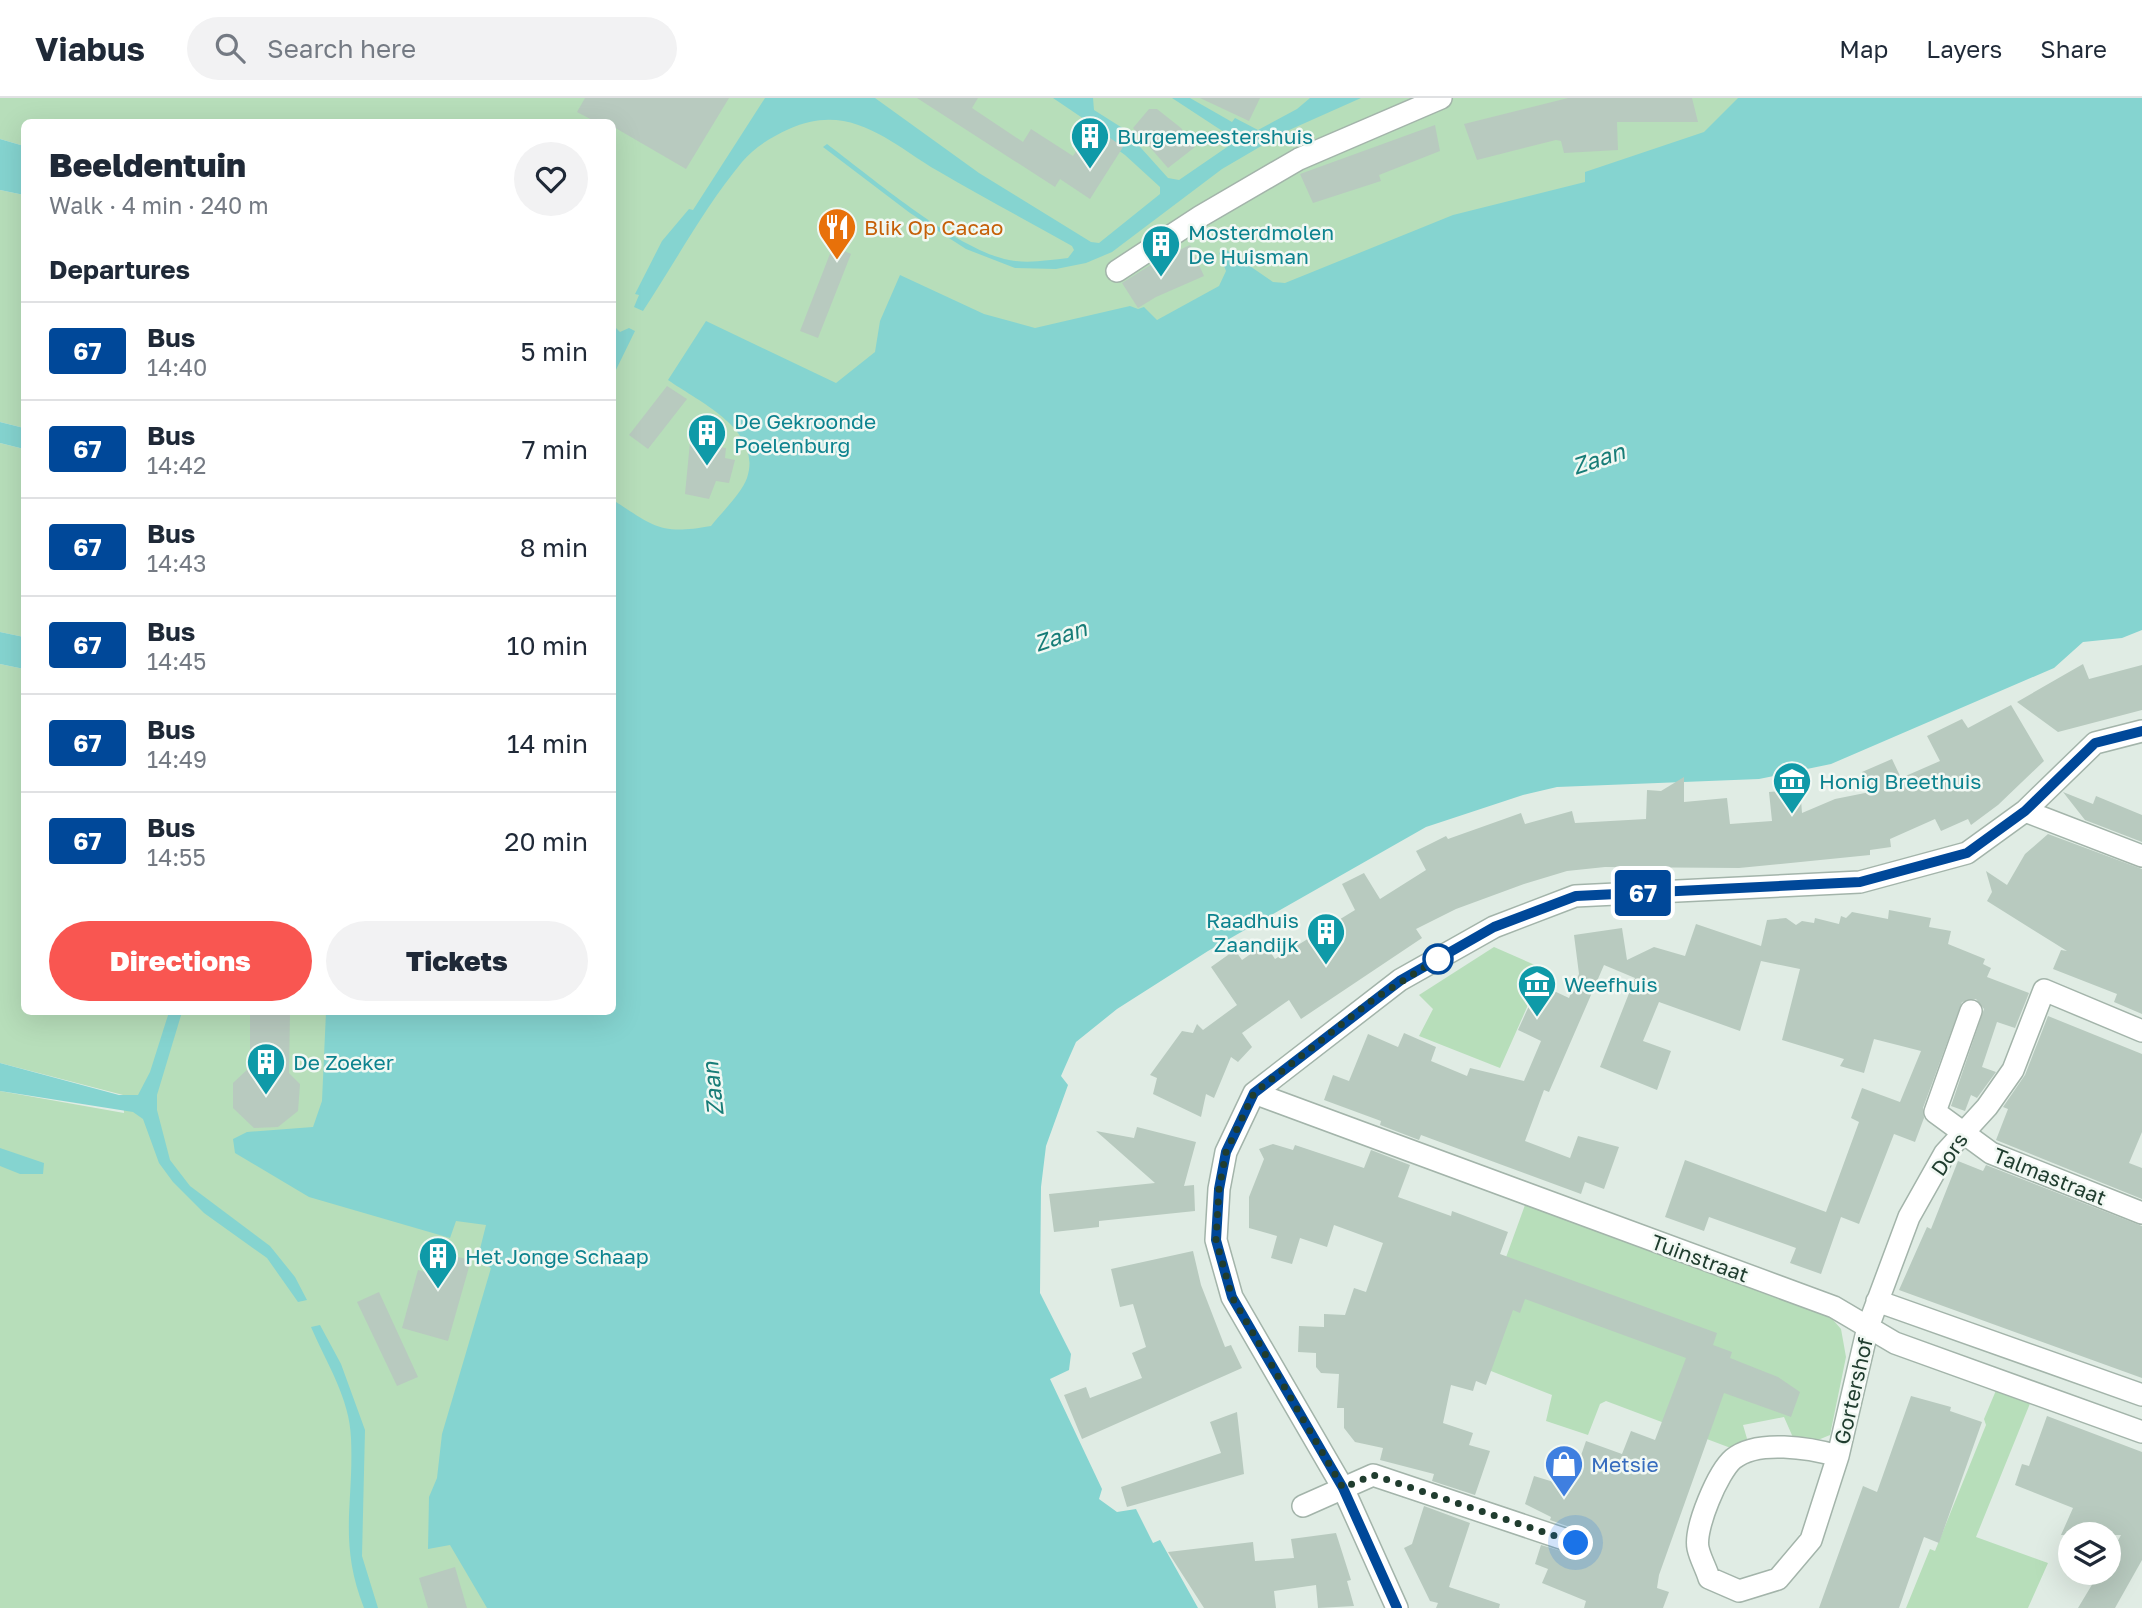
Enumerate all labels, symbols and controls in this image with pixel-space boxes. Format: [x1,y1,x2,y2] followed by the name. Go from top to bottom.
[187,17,677,80] search box
[35,29,145,68] text: Viabus
[211,29,249,67] icon: search
[267,33,416,64] text: Search here
[1839,34,1888,63] text: Map
[1926,34,2002,63] text: Layers
[2040,34,2107,63] text: Share
[1069,115,1111,170] building icon: Burgemeestershuis
[1117,123,1313,149] place label: Burgemeestershuis
[514,142,588,216] button: heart
[49,145,246,184] text: Beeldentuin
[49,191,269,219] text: Walk · 4 min · 240 m
[816,206,858,261] restaurant icon: Blik Op Cacao
[864,214,1003,240] place label: Blik Op Cacao
[1188,219,1334,269] place label: Mosterdmolen De Huisman
[1140,223,1182,278] building icon: Mosterdmolen De Huisman
[49,254,190,285] text: Departures
[147,322,195,353] text: Bus
[73,336,102,365] text: 67
[520,336,588,367] text: 5 min
[147,353,207,381] text: 14:40
[734,408,876,458] place label: De Gekroonde Poelenburg
[686,412,728,467] building icon: De Gekroonde Poelenburg
[147,420,195,451] text: Bus
[73,434,102,463] text: 67
[522,434,588,465] text: 7 min
[1568,436,1629,480] water label: Zaan
[147,451,206,479] text: 14:42
[147,518,195,549] text: Bus
[73,532,102,561] text: 67
[520,532,588,563] text: 8 min
[147,549,207,577] text: 14:43
[1030,613,1091,657] water label: Zaan
[147,616,195,647] text: Bus
[73,630,102,659] text: 67
[507,630,588,661] text: 10 min
[147,647,206,675] text: 14:45
[147,714,195,745] text: Bus
[73,728,102,757] text: 67
[507,728,588,759] text: 14 min
[147,745,207,773] text: 14:49
[1771,760,1813,815] museum icon: Honig Breethuis
[1819,768,1981,794] place label: Honig Breethuis
[147,812,195,843] text: Bus
[73,826,102,855] text: 67
[504,826,588,857] text: 20 min
[147,843,206,871] text: 14:55
[1612,870,1674,916] line badge: 67
[1629,878,1657,907] text: 67
[1206,907,1299,957] place label: Raadhuis Zaandijk
[1305,911,1347,966] building icon: Raadhuis Zaandijk
[49,921,312,1001] button: Directions
[326,921,588,1001] button: Tickets
[1423,944,1453,974] unlabelled marker
[1516,963,1558,1018] museum icon: Weefhuis
[1564,971,1658,997] place label: Weefhuis
[245,1041,287,1096] building icon: De Zoeker
[293,1049,394,1075] place label: De Zoeker
[695,1060,729,1117] water label: Zaan
[1925,1127,1973,1181] street label: Dors
[1990,1142,2110,1210] street label: Talmastraat
[1648,1228,1752,1288] street label: Tuinstraat
[417,1235,459,1290] building icon: Het Jonge Schaap
[465,1243,649,1269] place label: Het Jonge Schaap
[1828,1335,1878,1447] street label: Gortershof
[1543,1443,1585,1498] shop icon: Metsie
[1591,1451,1659,1477] place label: Metsie
[2058,1522,2121,1585] map controls
[2058,1522,2121,1585] button: layers
[1558,1525,1593,1560] your location

